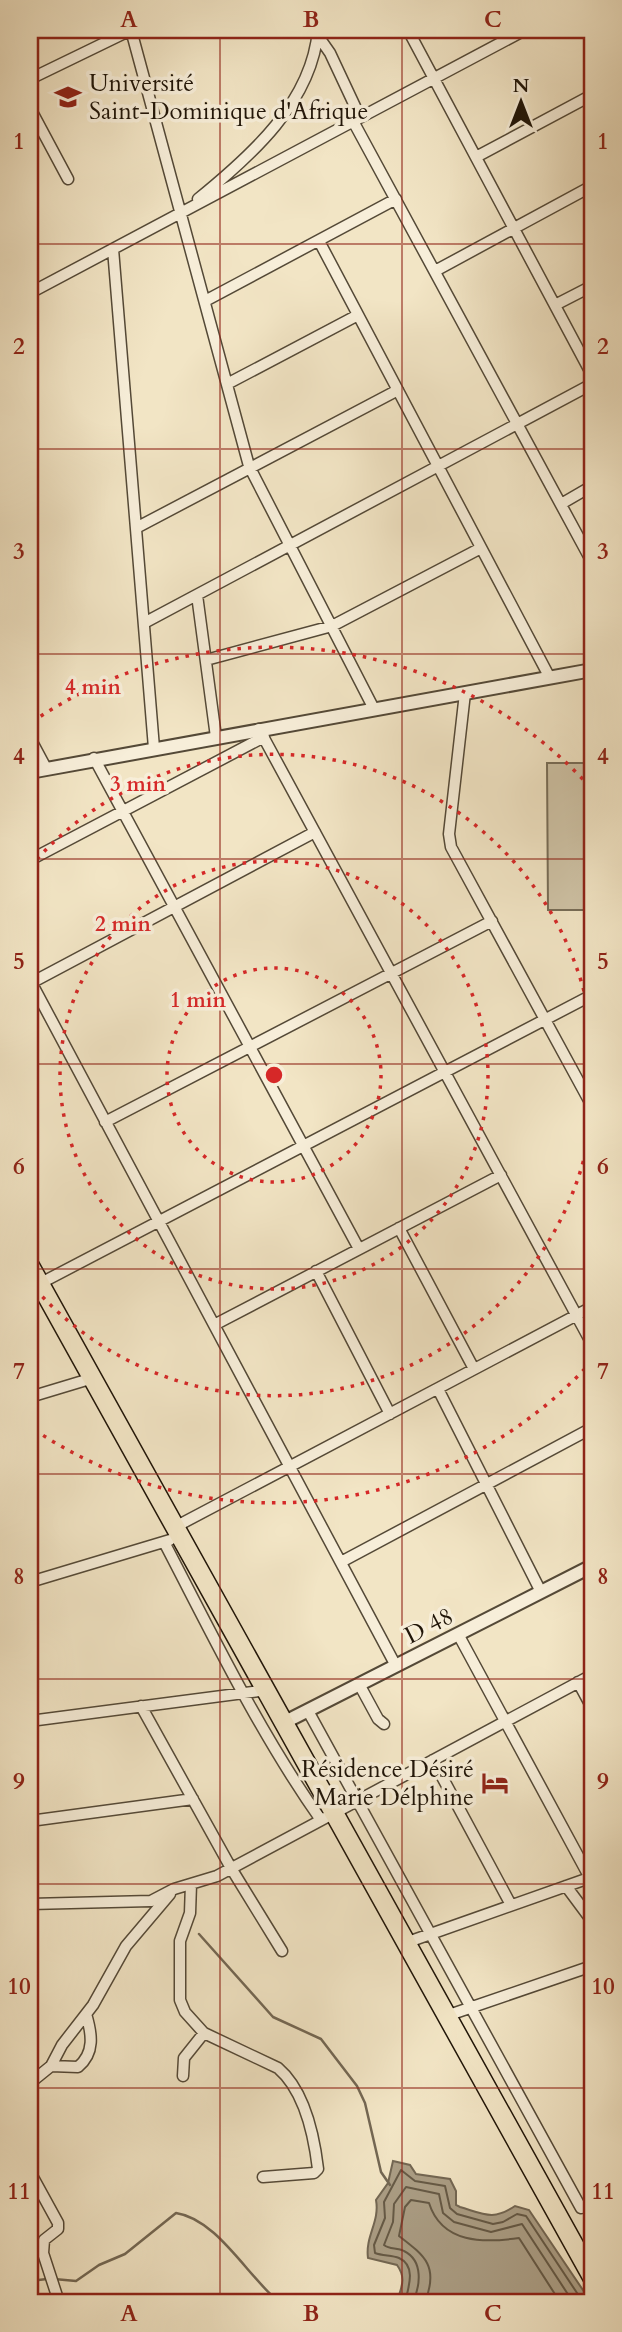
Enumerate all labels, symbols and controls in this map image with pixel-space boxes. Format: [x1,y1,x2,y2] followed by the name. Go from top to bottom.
[120,4,138,35] text: A
[303,4,319,35] text: B
[484,4,502,35] text: C
[486,66,556,136] north arrow
[89,67,368,128] place label: Université Saint-Dominique d'Afrique
[513,73,530,99] text: N
[53,82,83,112] school or university icon: Université Saint-Dominique d'Afrique
[13,126,25,157] text: 1
[597,126,609,157] text: 1
[13,331,25,362] text: 2
[597,331,609,362] text: 2
[13,536,25,567] text: 3
[597,536,609,567] text: 3
[65,673,121,702] text: 4 min
[13,741,25,772] text: 4
[597,741,609,772] text: 4
[110,770,166,799] text: 3 min
[95,910,151,939] text: 2 min
[13,946,25,977] text: 5
[597,946,609,977] text: 5
[170,986,226,1015] text: 1 min
[262,1063,286,1087] centre of rings
[13,1151,25,1182] text: 6
[597,1151,609,1182] text: 6
[13,1356,25,1387] text: 7
[597,1356,609,1387] text: 7
[13,1561,25,1592] text: 8
[597,1561,609,1592] text: 8
[399,1600,459,1652] street label: D 48
[301,1753,474,1814] place label: Résidence Désiré Marie Délphine
[13,1766,25,1797] text: 9
[597,1766,609,1797] text: 9
[480,1768,510,1798] hotel icon: Résidence Désiré Marie Délphine
[7,1971,31,2002] text: 10
[591,1971,615,2002] text: 10
[7,2176,31,2207] text: 11
[591,2176,615,2207] text: 11
[120,2298,138,2329] text: A
[303,2298,319,2329] text: B
[484,2298,502,2329] text: C

